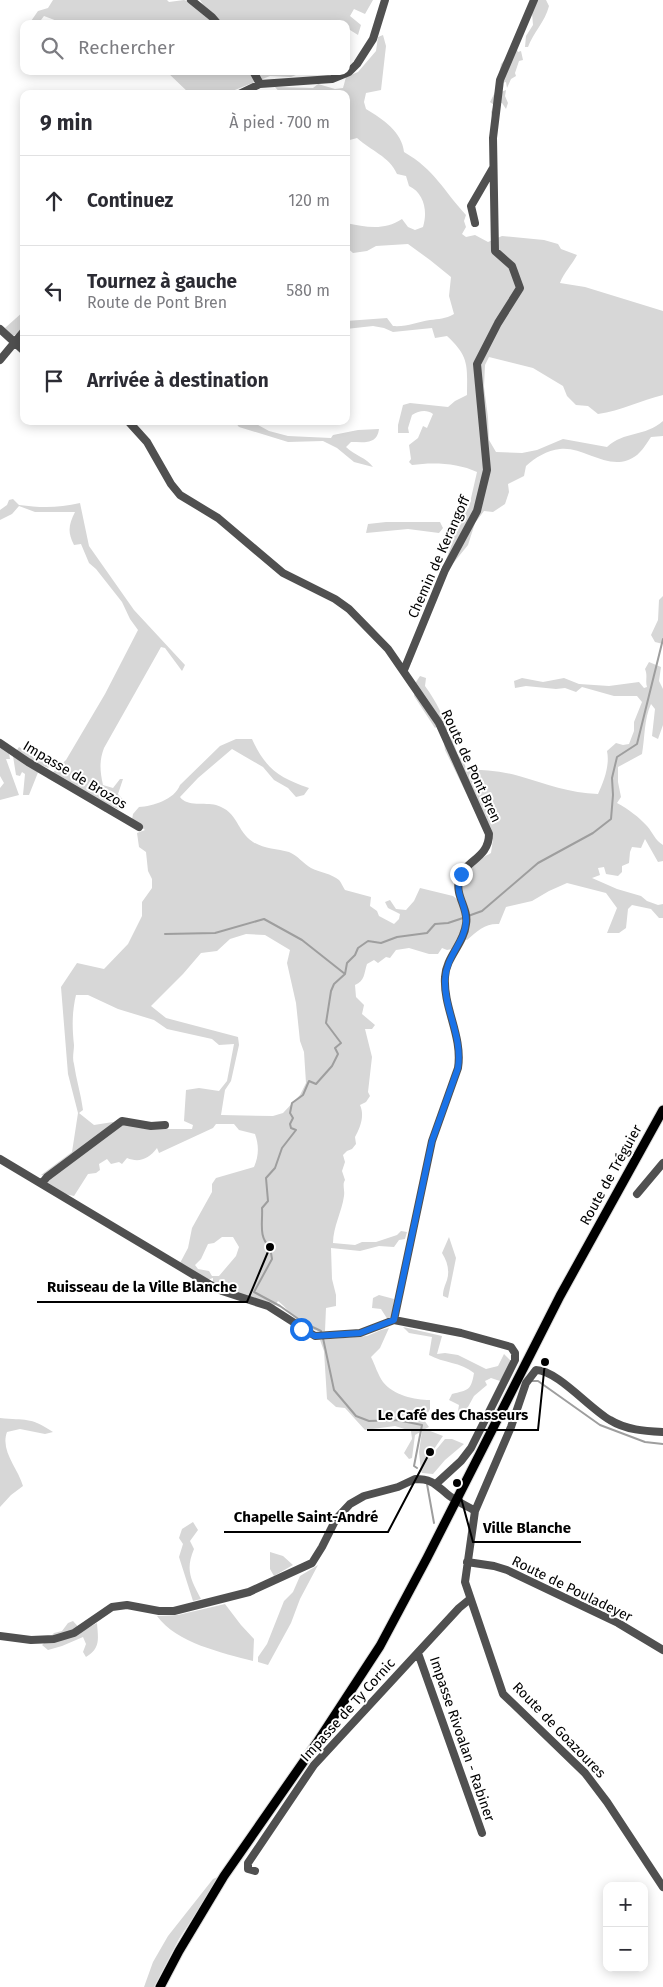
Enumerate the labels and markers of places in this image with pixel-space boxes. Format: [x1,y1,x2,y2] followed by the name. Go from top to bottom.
[37,1272,247,1302] callout: Ruisseau de la Ville Blanche
[367,1400,538,1430] callout: Le Café des Chasseurs
[224,1502,388,1532] callout: Chapelle Saint-André
[473,1512,581,1542] callout: Ville Blanche

